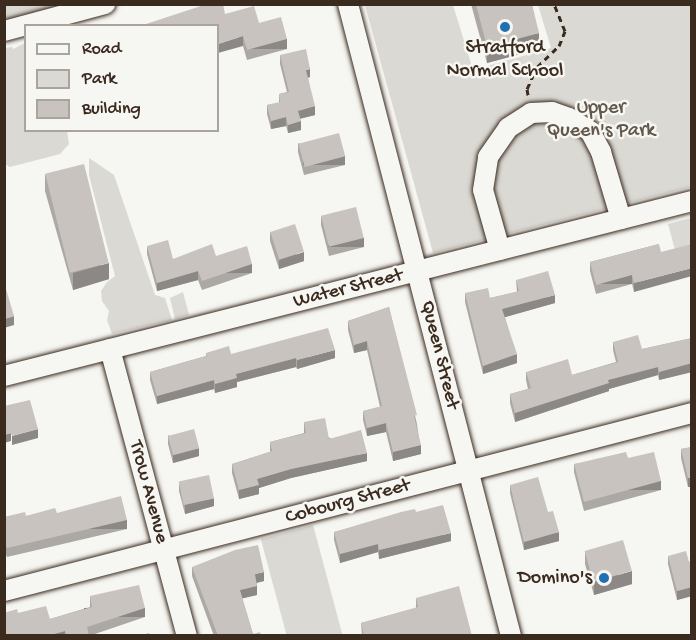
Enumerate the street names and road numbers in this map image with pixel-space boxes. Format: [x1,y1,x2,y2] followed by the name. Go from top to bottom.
[291,264,405,314] street label: Water Street
[414,298,464,412] street label: Queen Street
[123,438,173,546] street label: Trow Avenue
[283,474,413,530] street label: Cobourg Street

